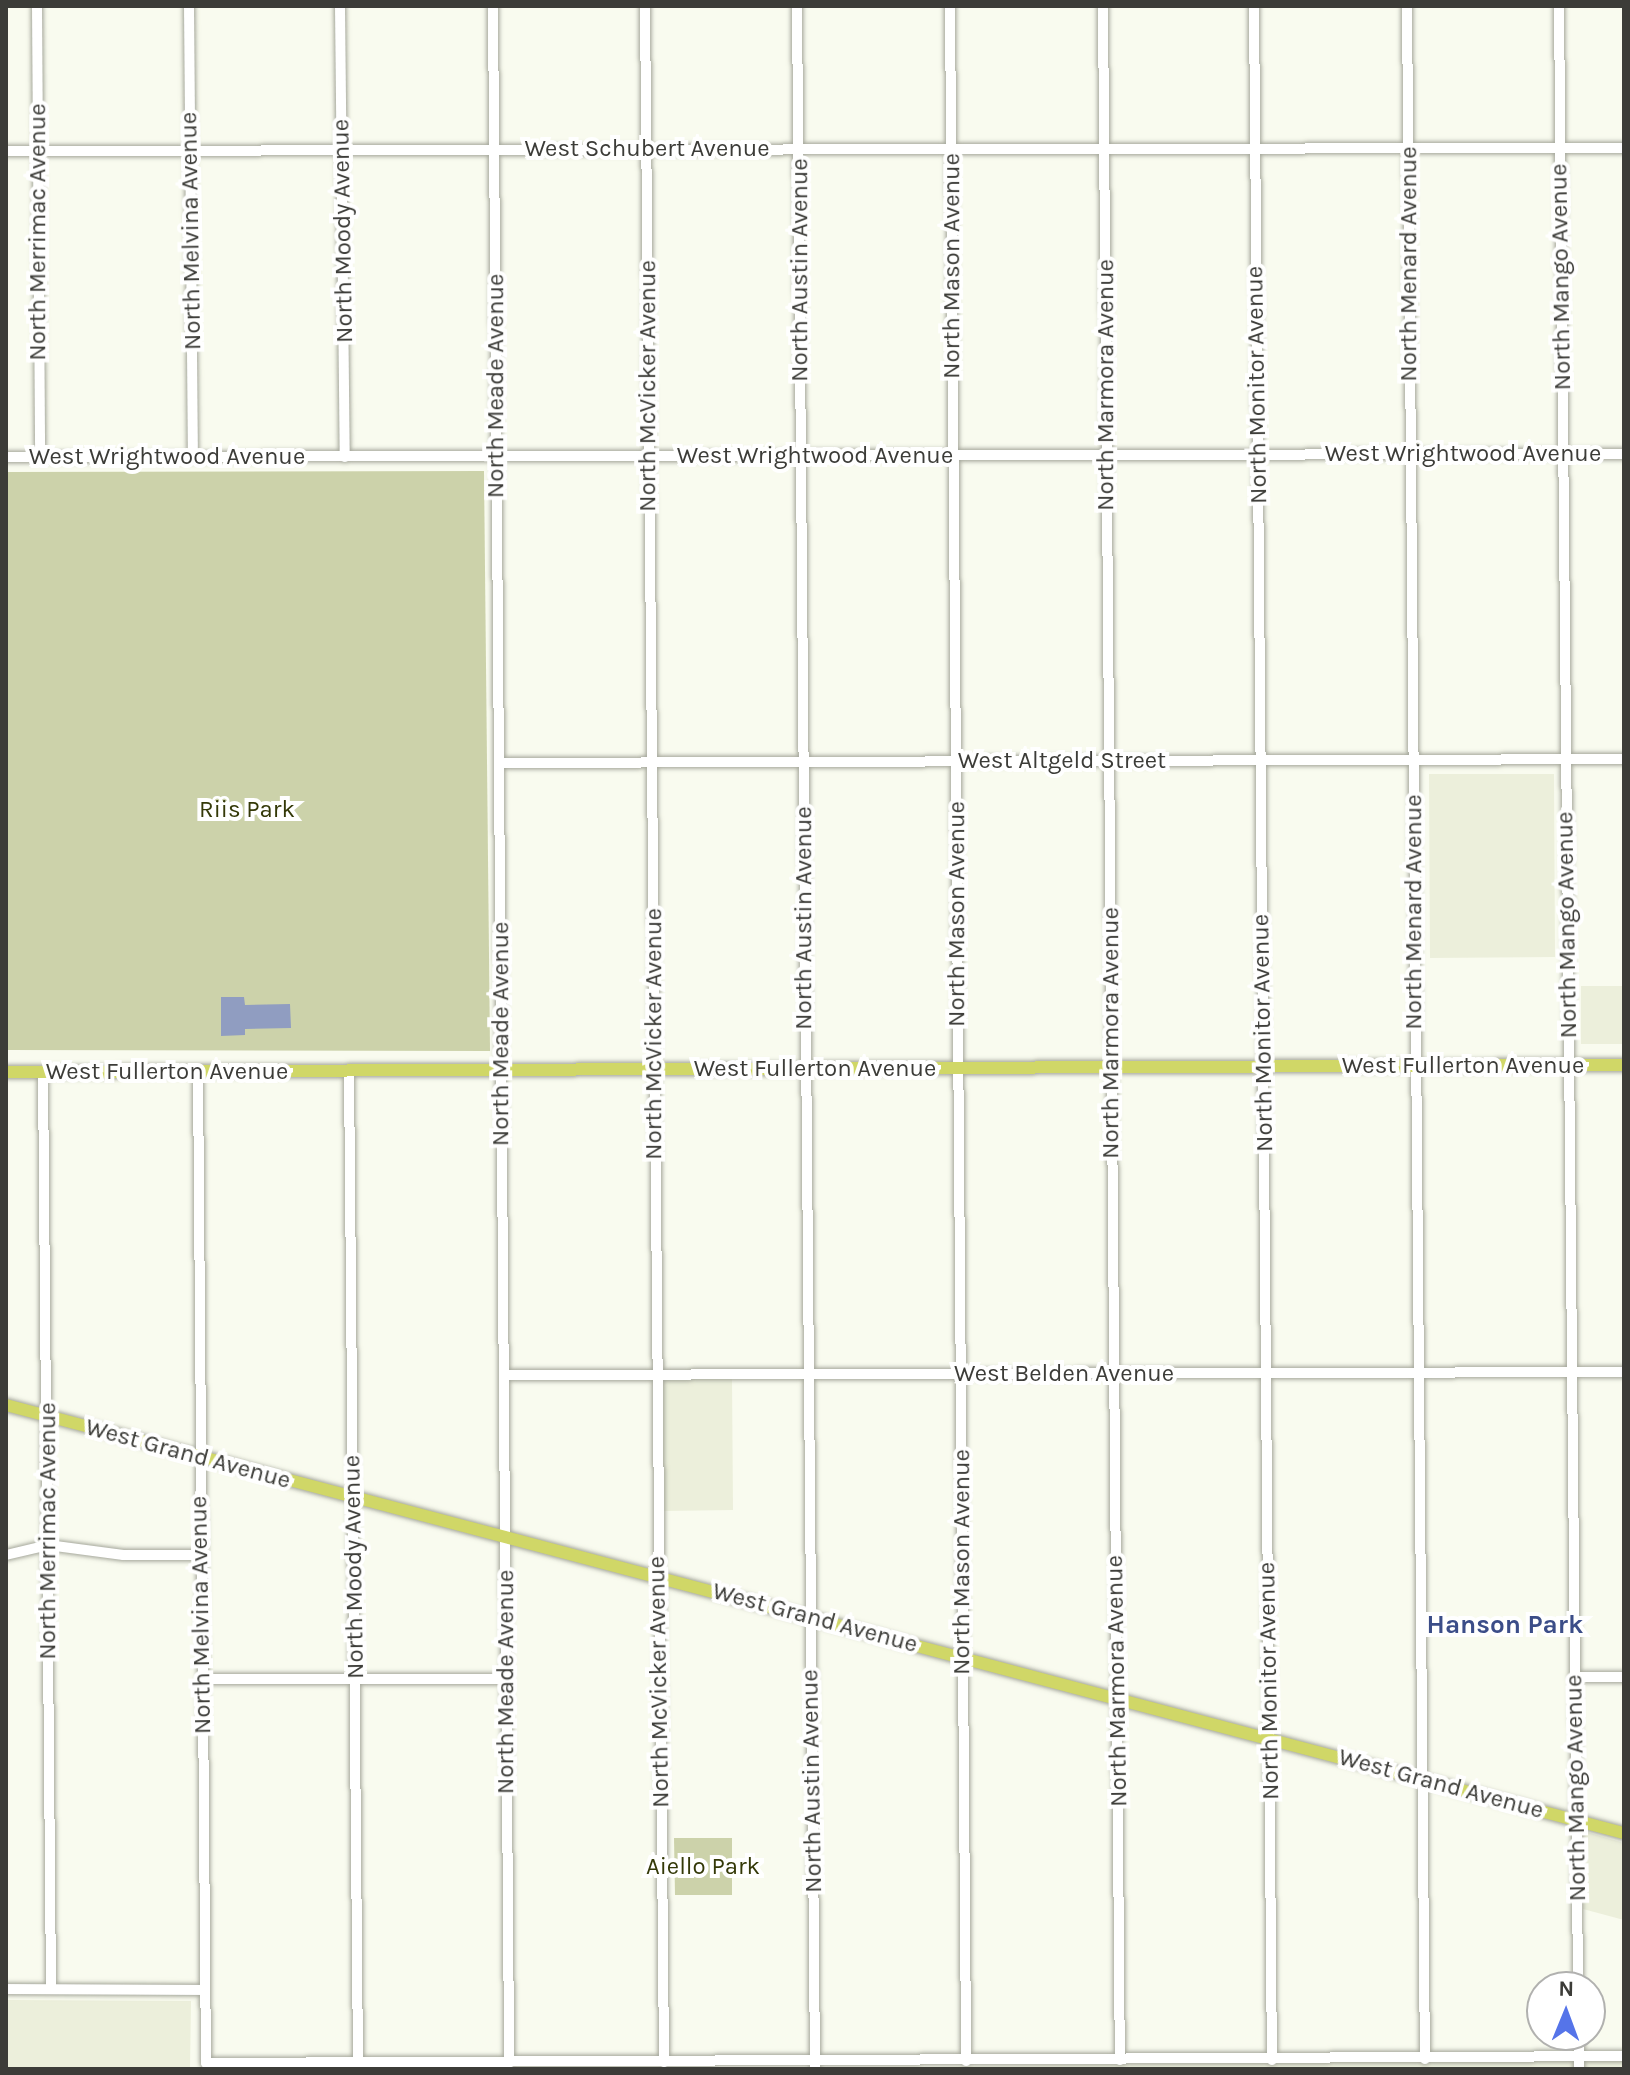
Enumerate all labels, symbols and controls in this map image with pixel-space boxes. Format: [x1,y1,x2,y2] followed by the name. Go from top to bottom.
[24,103,52,361] street label: North Merrimac Avenue
[175,112,207,350] street label: North Melvina Avenue
[327,119,359,343] street label: North Moody Avenue
[524,135,770,163] street label: West Schubert Avenue
[1395,146,1423,382] street label: North Menard Avenue
[938,153,966,379] street label: North Mason Avenue
[786,158,814,382] street label: North Austin Avenue
[1545,163,1577,391] street label: North Mango Avenue
[1092,259,1120,511] street label: North Marmora Avenue
[634,260,662,512] street label: North McVicker Avenue
[1241,266,1273,504] street label: North Monitor Avenue
[482,274,510,498] street label: North Meade Avenue
[1325,440,1601,468] street label: West Wrightwood Avenue
[677,442,953,470] street label: West Wrightwood Avenue
[29,443,305,471] street label: West Wrightwood Avenue
[958,747,1166,775] street label: West Altgeld Street
[1400,794,1428,1030] street label: North Menard Avenue
[199,796,295,824] park label: Riis Park
[943,801,971,1027] street label: North Mason Avenue
[790,806,818,1030] street label: North Austin Avenue
[1551,811,1583,1039] street label: North Mango Avenue
[1097,907,1125,1159] street label: North Marmora Avenue
[640,908,668,1160] street label: North McVicker Avenue
[1247,914,1279,1152] street label: North Monitor Avenue
[487,922,515,1146] street label: North Meade Avenue
[1342,1052,1584,1080] street label: West Fullerton Avenue
[694,1055,936,1083] street label: West Fullerton Avenue
[46,1058,288,1086] street label: West Fullerton Avenue
[954,1360,1174,1388] street label: West Belden Avenue
[34,1402,62,1660] street label: North Merrimac Avenue
[82,1413,294,1495] street label: West Grand Avenue
[948,1449,976,1675] street label: North Mason Avenue
[338,1455,370,1679] street label: North Moody Avenue
[185,1496,217,1734] street label: North Melvina Avenue
[1100,1555,1134,1807] street label: North Marmora Avenue
[642,1556,676,1808] street label: North McVicker Avenue
[1253,1562,1285,1800] street label: North Monitor Avenue
[492,1570,520,1794] street label: North Meade Avenue
[709,1577,921,1659] street label: West Grand Avenue
[1427,1609,1583,1641] district label: Hanson Park
[796,1669,828,1893] street label: North Austin Avenue
[1560,1674,1592,1902] street label: North Mango Avenue
[1335,1743,1547,1825] street label: West Grand Avenue
[646,1853,760,1881] park label: Aiello Park
[1526,1971,1606,2051] north arrow
[1558,1976,1575,2002] text: N

